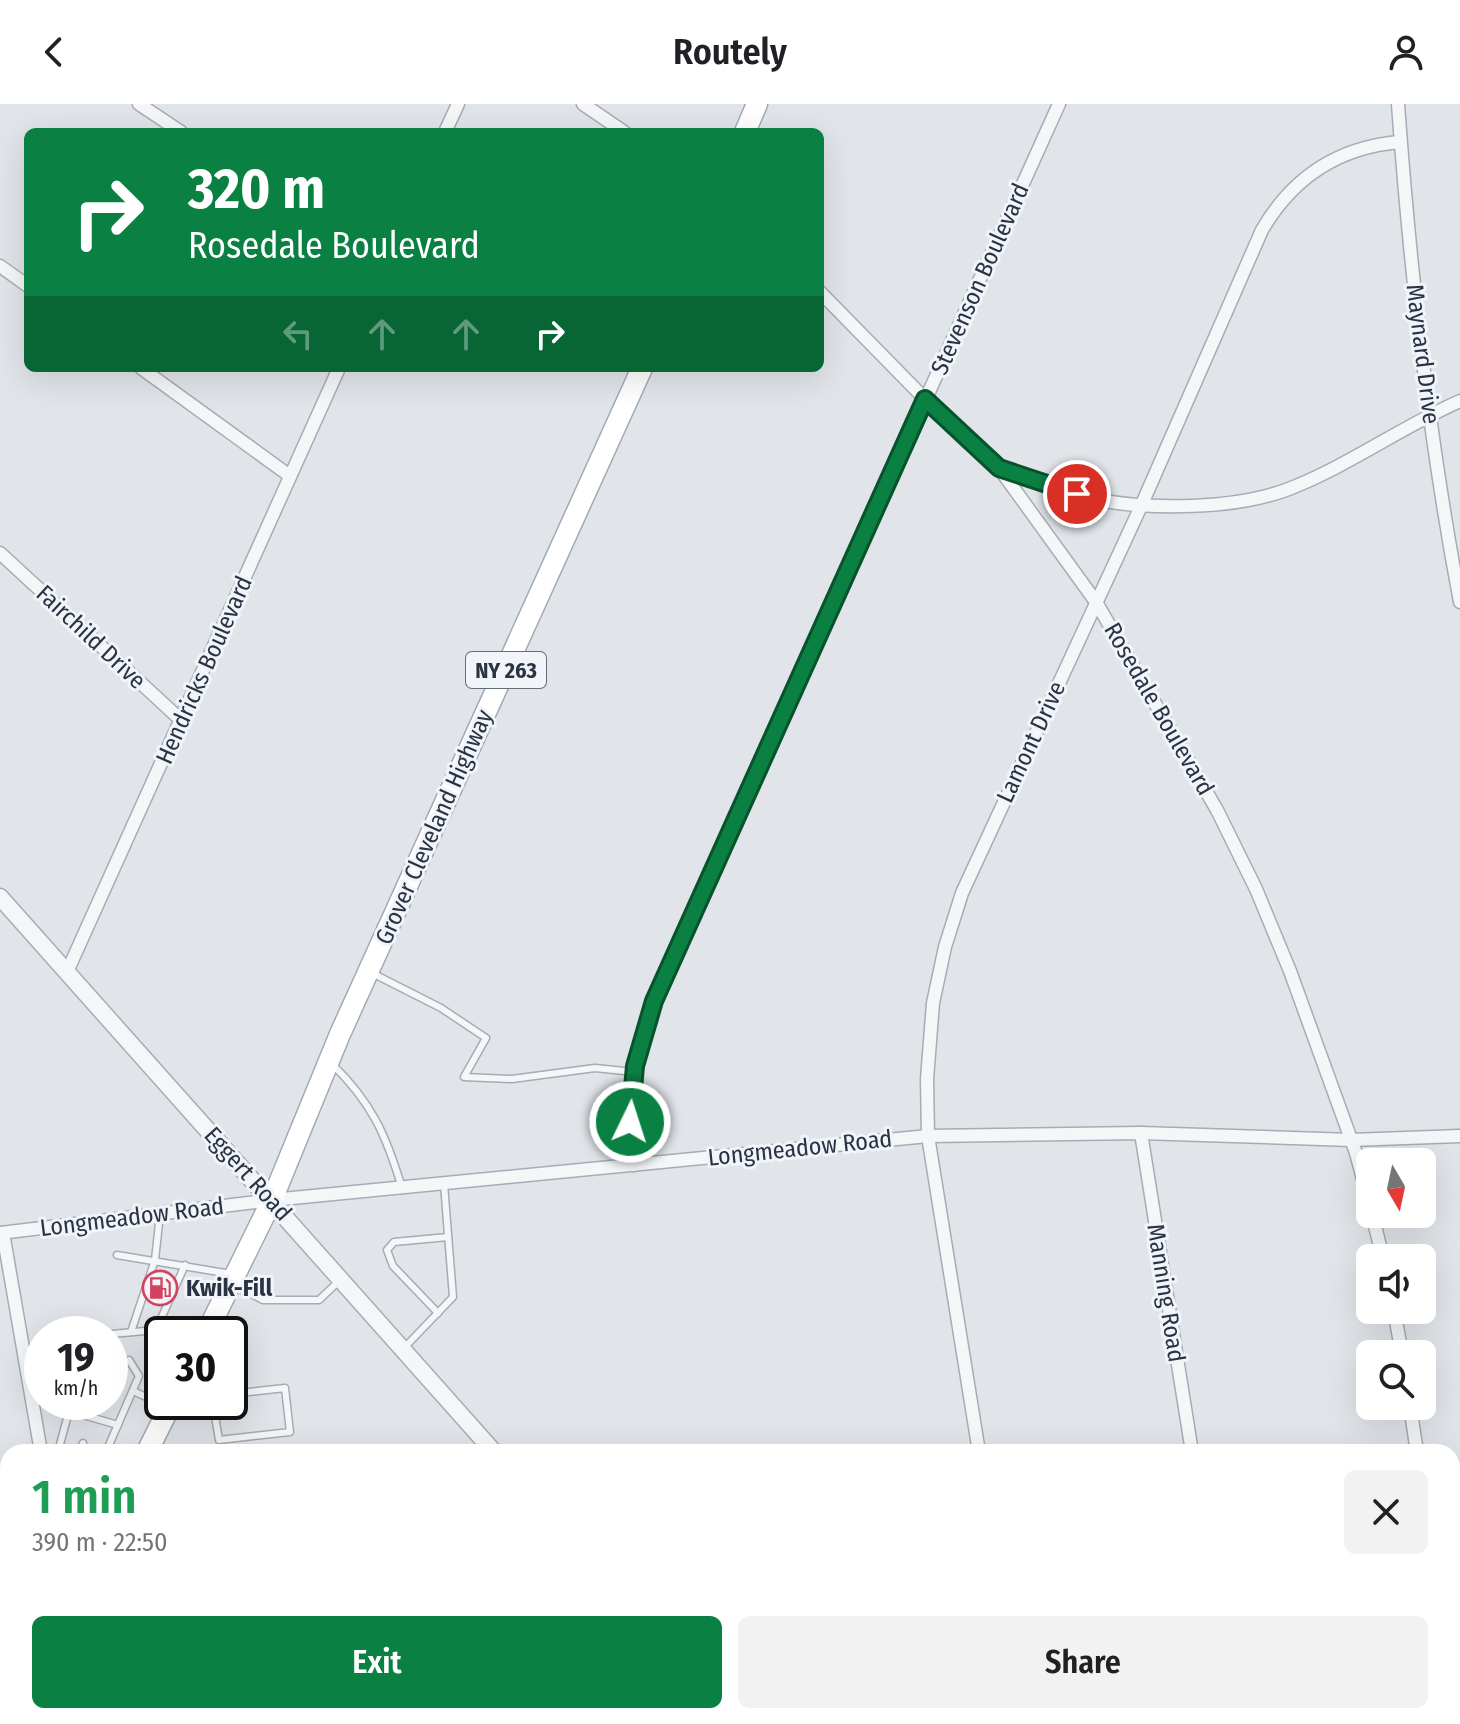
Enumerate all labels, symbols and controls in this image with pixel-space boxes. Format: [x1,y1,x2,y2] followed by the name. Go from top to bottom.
[32,30,76,74] icon: back
[673,30,787,74] text: Routely
[1384,30,1428,74] icon: person
[188,156,325,223] text: 320 m
[56,160,160,264] icon: right
[925,179,1035,379] street label: Stevenson Boulevard
[188,224,480,268] text: Rosedale Boulevard
[1401,283,1445,425] street label: Maynard Drive
[276,312,320,356] icon: left
[360,312,404,356] icon: ahead
[444,312,488,356] icon: ahead
[528,312,572,356] icon: right
[1043,460,1111,528] pin
[1055,472,1099,516] icon: arrive
[150,572,258,768] street label: Hendricks Boulevard
[31,579,151,695] street label: Fairchild Drive
[1098,618,1220,800] street label: Rosedale Boulevard
[466,652,546,688] road number: NY 263
[991,677,1071,807] street label: Lamont Drive
[370,705,499,949] street label: Grover Cleveland Highway
[588,1080,672,1164] position arrow
[199,1121,297,1227] street label: Eggert Road
[706,1124,894,1172] street label: Longmeadow Road
[1356,1148,1436,1228] north arrow
[1356,1148,1436,1420] map controls
[38,1192,226,1242] street label: Longmeadow Road
[1141,1222,1191,1364] street label: Manning Road
[1356,1244,1436,1324] button: sound
[141,1269,179,1307] fuel station icon: Kwik-Fill
[186,1274,273,1302] place label: Kwik-Fill
[144,1316,248,1420] speed limit sign: 30
[57,1334,95,1382] text: 19
[1356,1340,1436,1420] button: search
[54,1376,98,1400] text: km/h
[32,1468,137,1526] text: 1 min
[1344,1470,1428,1554] button: close
[32,1527,168,1558] text: 390 m · 22:50
[32,1616,722,1708] button: Exit
[738,1616,1428,1708] button: Share

